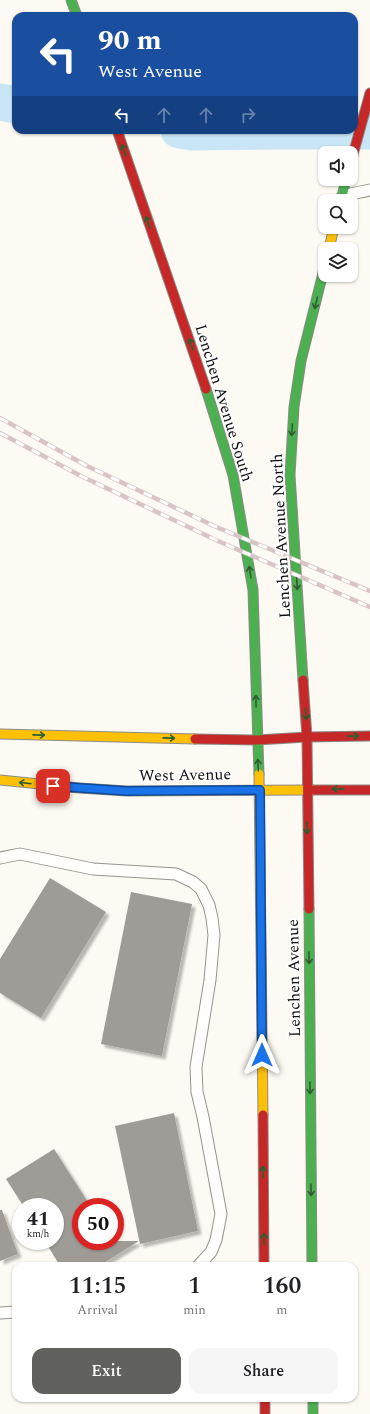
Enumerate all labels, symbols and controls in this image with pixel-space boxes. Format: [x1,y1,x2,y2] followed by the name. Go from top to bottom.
[98,19,162,62] text: 90 m
[32,28,84,80] icon: left
[98,58,202,85] text: West Avenue
[111,104,133,126] icon: left
[153,104,175,126] icon: ahead
[195,104,217,126] icon: ahead
[237,104,259,126] icon: right
[119,144,127,156] one-way arrow
[318,146,358,282] map controls
[318,146,358,186] button: sound
[318,194,358,234] button: search
[144,216,152,228] one-way arrow
[318,242,358,282] button: layers
[311,296,319,309] one-way arrow
[189,321,259,485] street label: Lenchen Avenue South
[187,338,194,351] one-way arrow
[289,423,296,436] one-way arrow
[265,453,297,619] street label: Lenchen Avenue North
[246,565,254,578] one-way arrow
[294,577,301,590] one-way arrow
[252,695,260,708] one-way arrow
[302,707,309,720] one-way arrow
[32,731,45,739] one-way arrow
[346,733,359,740] one-way arrow
[162,734,175,742] one-way arrow
[255,759,262,772] one-way arrow
[139,762,231,788] street label: West Avenue
[36,769,70,803] pin
[42,775,64,797] icon: arrive
[19,779,32,787] one-way arrow
[332,785,345,793] one-way arrow
[303,821,311,834] one-way arrow
[281,919,307,1037] street label: Lenchen Avenue
[305,951,312,964] one-way arrow
[241,1034,283,1076] position arrow
[306,1081,314,1094] one-way arrow
[259,1166,267,1179] one-way arrow
[307,1183,315,1196] one-way arrow
[72,1198,124,1250] speed limit sign: 50
[27,1204,49,1234] text: 41
[27,1226,49,1242] text: km/h
[260,1233,268,1246] one-way arrow
[69,1268,126,1304] text: 11:15
[188,1268,201,1304] text: 1
[263,1268,301,1304] text: 160
[77,1300,118,1320] text: Arrival
[183,1300,206,1320] text: min
[276,1300,288,1320] text: m
[32,1348,181,1394] button: Exit
[189,1348,338,1394] button: Share

